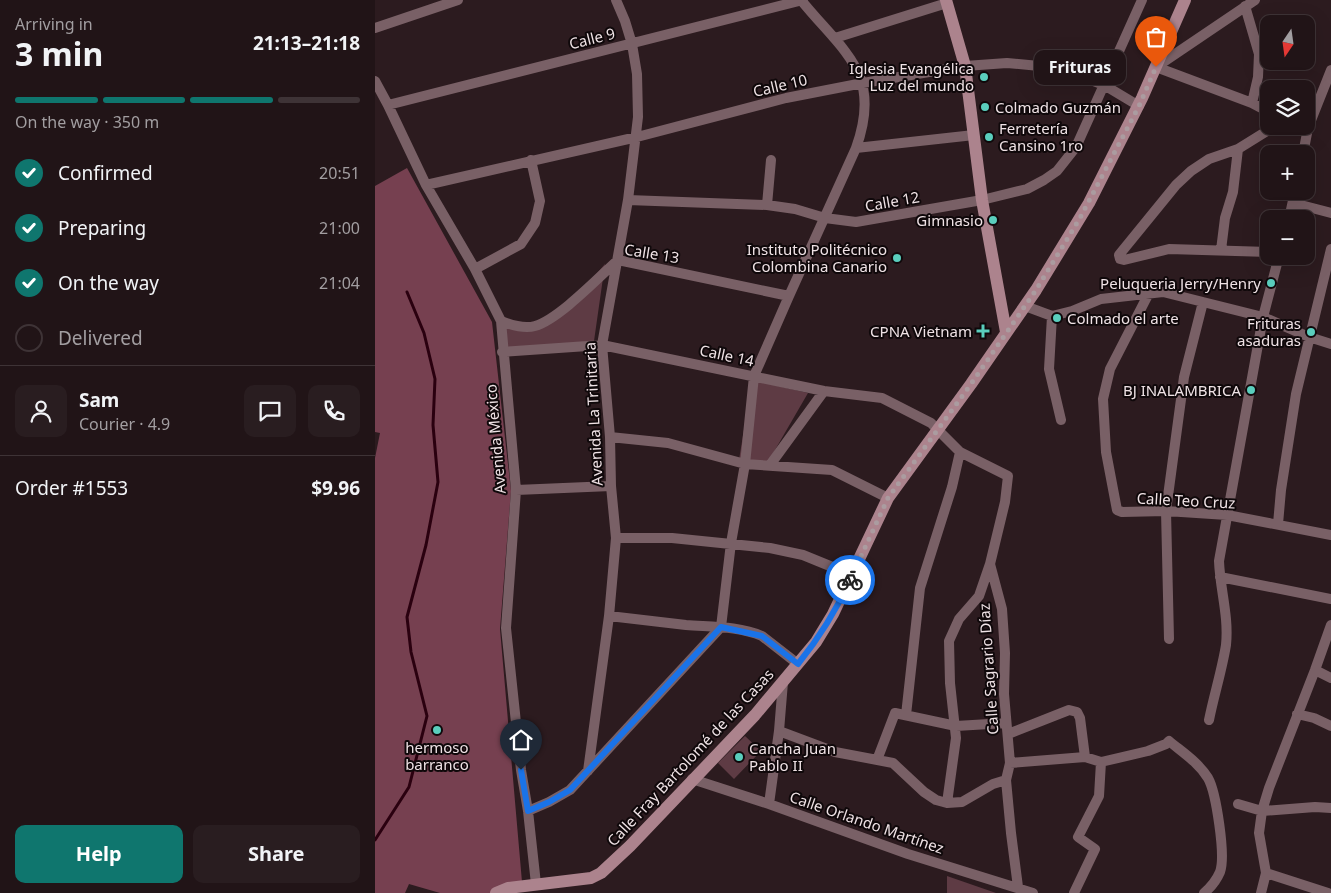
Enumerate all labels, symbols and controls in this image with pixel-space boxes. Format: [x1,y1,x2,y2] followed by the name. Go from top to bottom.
[15,13,93,35] text: Arriving in
[1260,15,1315,70] north arrow
[1260,15,1315,265] map controls
[1135,16,1177,67] pin
[567,23,617,53] street label: Calle 9
[1142,23,1170,51] icon: bag
[253,30,360,56] text: 21:13–21:18
[15,32,103,75] text: 3 min
[1033,50,1126,84] callout: Frituras
[1049,56,1111,78] text: Frituras
[849,58,974,95] place label: Iglesia Evangélica Luz del mundo
[751,69,809,101] street label: Calle 10
[978,71,990,83] marker: Iglesia Evangélica Luz del mundo
[1260,80,1315,135] button: layers
[995,97,1121,117] place label: Colmado Guzmán
[979,101,991,113] marker: Colmado Guzmán
[15,111,159,133] text: On the way · 350 m
[999,118,1083,155] place label: Ferretería Cansino 1ro
[983,131,995,143] marker: Ferretería Cansino 1ro
[1260,145,1315,200] button: +
[15,159,43,187] icon: check
[58,160,153,186] text: Confirmed
[319,162,360,184] text: 20:51
[863,186,921,216] street label: Calle 12
[916,210,983,230] place label: Gimnasio
[1260,210,1315,265] button: −
[15,214,43,242] icon: check
[987,214,999,226] marker: Gimnasio
[58,215,146,241] text: Preparing
[319,217,360,239] text: 21:00
[623,239,681,267] street label: Calle 13
[747,239,887,276] place label: Instituto Politécnico Colombina Canario
[891,252,903,264] marker: Instituto Politécnico Colombina Canario
[15,269,43,297] icon: check
[58,270,159,296] text: On the way
[319,272,360,294] text: 21:04
[1100,273,1261,293] place label: Peluqueria Jerry/Henry
[1265,277,1277,289] marker: Peluqueria Jerry/Henry
[1067,308,1179,328] place label: Colmado el arte
[1051,312,1063,324] marker: Colmado el arte
[1237,313,1301,350] place label: Frituras asaduras
[870,321,972,341] place label: CPNA Vietnam
[976,324,990,338] marker: CPNA Vietnam
[58,325,143,351] text: Delivered
[1305,326,1317,338] marker: Frituras asaduras
[698,339,756,371] street label: Calle 14
[579,342,607,486] street label: Avenida La Trinitaria
[1123,380,1241,400] place label: BJ INALAMBRICA
[480,383,510,495] street label: Avenida México
[1245,384,1257,396] marker: BJ INALAMBRICA
[15,385,67,437] button: person
[244,385,296,437] button: chat
[308,385,360,437] button: phone
[79,387,119,413] text: Sam
[79,413,170,435] text: Courier · 4.9
[15,475,128,501] text: Order #1553
[311,475,360,501] text: $9.96
[1136,487,1236,513] street label: Calle Teo Cruz
[825,555,875,605] courier
[836,566,864,594] icon: bike
[973,603,1003,735] street label: Calle Sagrario Díaz
[602,664,778,850] street label: Calle Fray Bartolomé de las Casas
[500,719,542,770] pin
[431,724,443,736] marker: hermoso barranco
[507,726,535,754] icon: home
[405,737,469,774] place label: hermoso barranco
[749,738,836,775] place label: Cancha Juan Pablo II
[733,751,745,763] marker: Cancha Juan Pablo II
[787,786,947,858] street label: Calle Orlando Martínez
[15,825,183,883] button: Help
[193,825,360,883] button: Share

